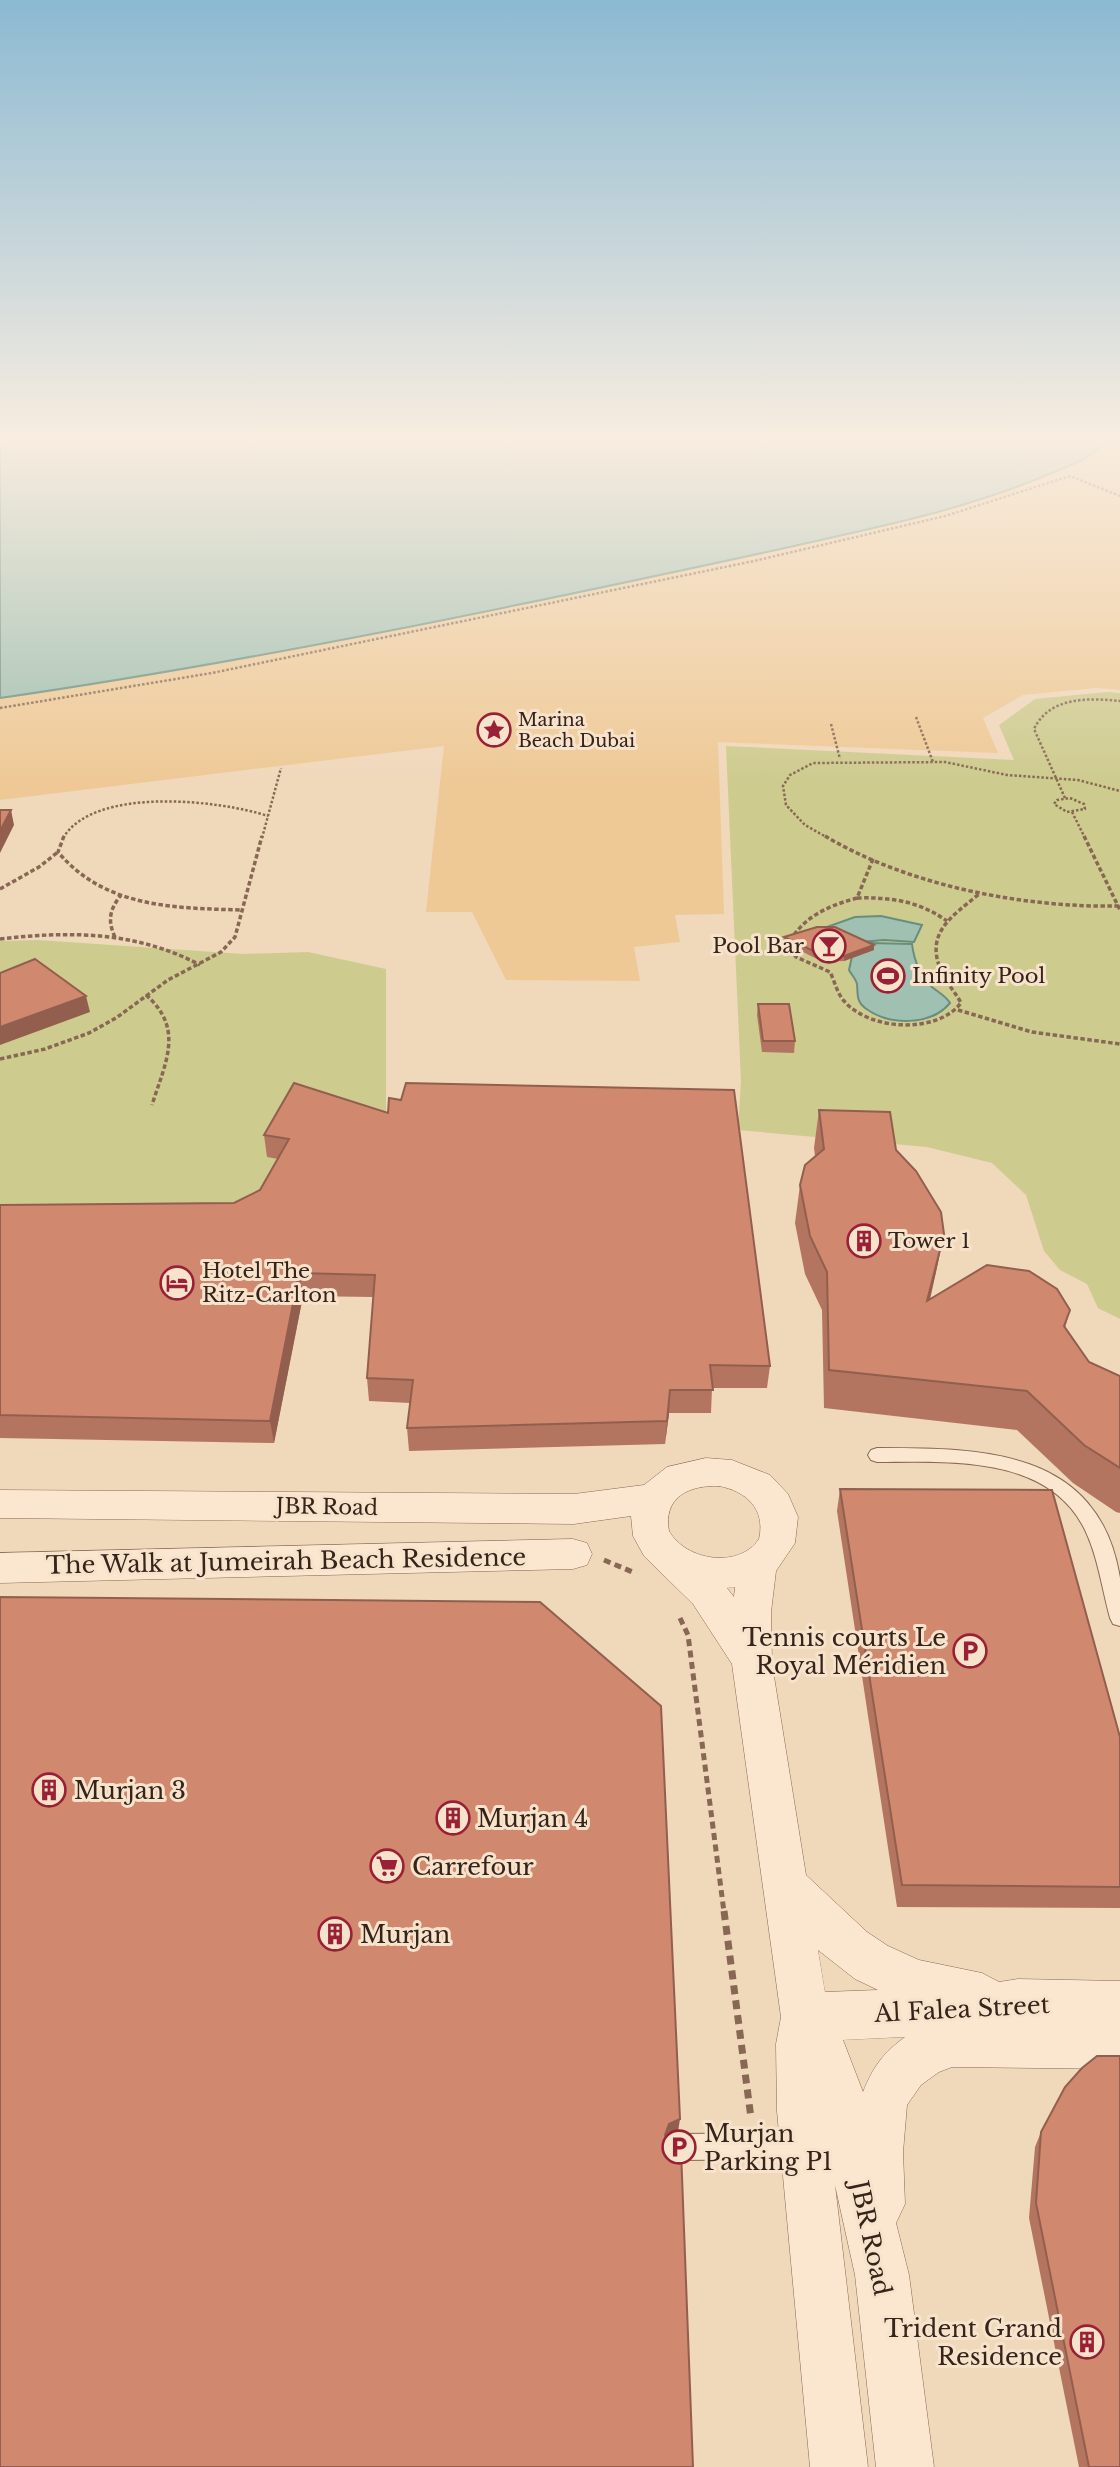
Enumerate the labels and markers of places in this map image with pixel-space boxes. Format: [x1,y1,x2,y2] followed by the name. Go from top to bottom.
[518,709,635,752] place label: Marina Beach Dubai
[475,711,513,749] place icon: Marina Beach Dubai
[810,927,848,965] bar icon: Pool Bar
[712,933,804,959] place label: Pool Bar
[869,957,907,995] sports icon: Infinity Pool
[912,963,1046,989] place label: Infinity Pool
[845,1222,883,1260] building icon: Tower 1
[888,1228,970,1254] place label: Tower 1
[202,1258,337,1308] place label: Hotel The Ritz-Carlton
[158,1264,196,1302] hotel icon: Hotel The Ritz-Carlton
[742,1623,946,1680] place label: Tennis courts Le Royal Méridien
[951,1632,989,1670] parking icon: Tennis courts Le Royal Méridien
[30,1771,68,1809] building icon: Murjan 3
[74,1776,186,1805] place label: Murjan 3
[434,1799,472,1837] building icon: Murjan 4
[477,1804,588,1833] place label: Murjan 4
[368,1847,406,1885] supermarket icon: Carrefour
[412,1852,534,1881] place label: Carrefour
[316,1915,354,1953] building icon: Murjan
[360,1920,450,1949] place label: Murjan
[704,2119,833,2176] place label: Murjan Parking P1
[660,2128,698,2166] parking icon: Murjan Parking P1
[884,2314,1062,2371] place label: Trident Grand Residence
[1068,2323,1106,2361] building icon: Trident Grand Residence

